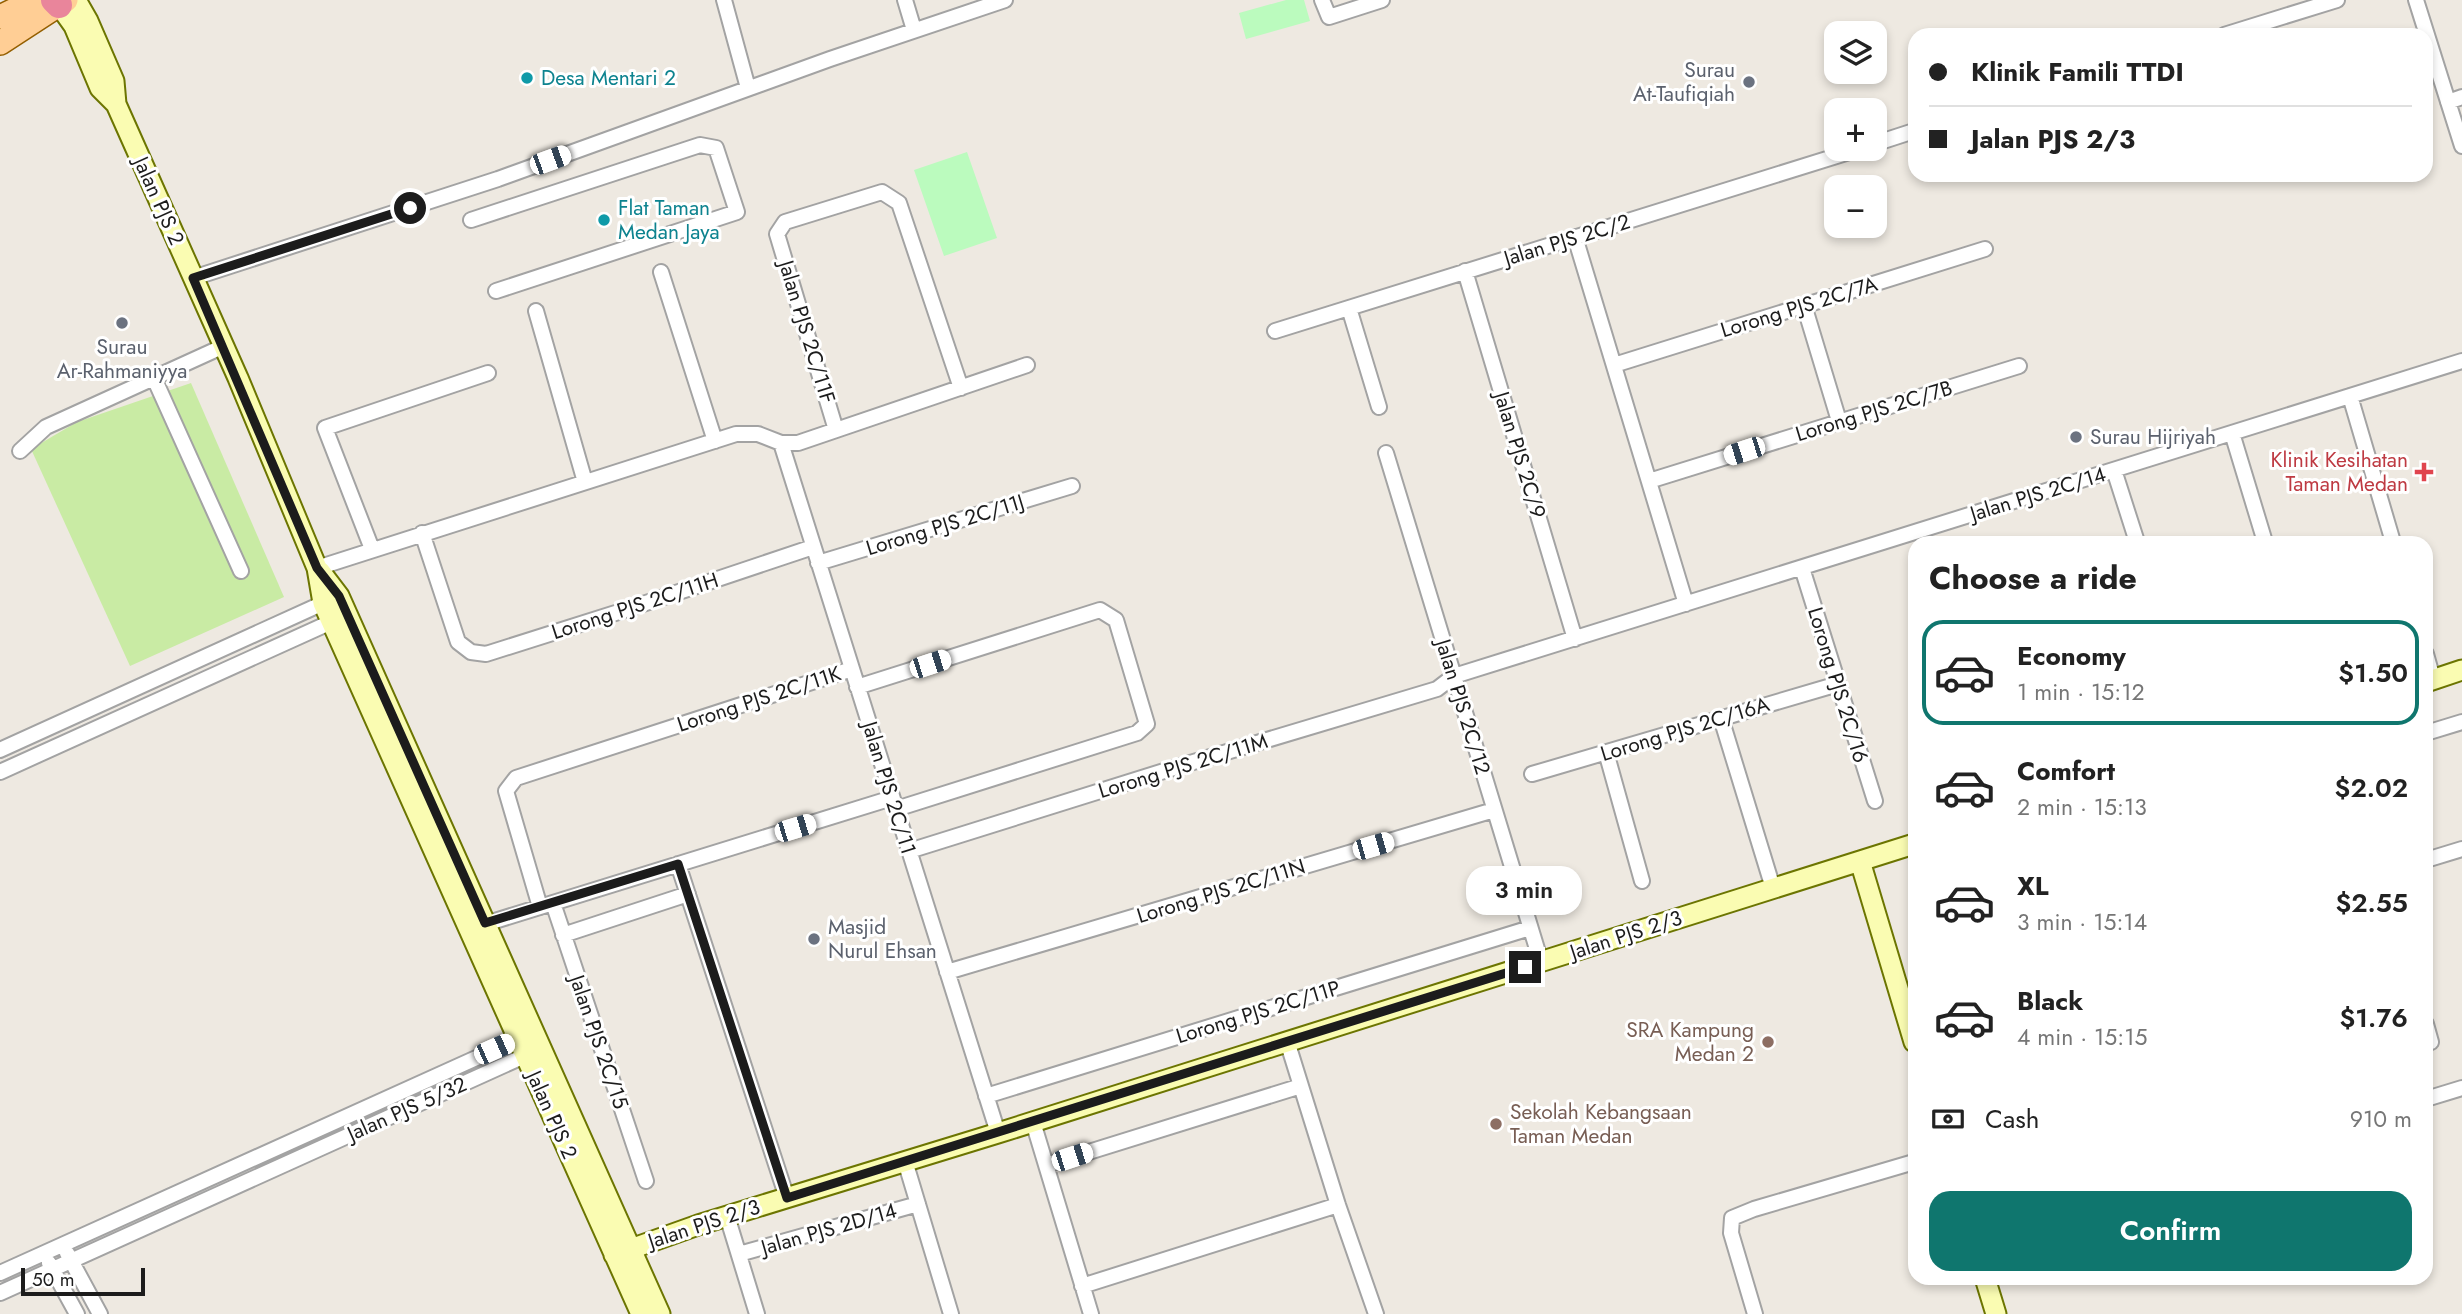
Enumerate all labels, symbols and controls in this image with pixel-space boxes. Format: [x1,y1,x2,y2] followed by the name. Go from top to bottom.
[1824,21,1887,238] map controls
[1824,21,1887,84] button: layers
[1971,53,2184,91] text: Klinik Famili TTDI
[1633,55,1735,109] place label: Surau At-Taufiqiah
[541,63,676,93] place label: Desa Mentari 2
[519,70,535,86] marker: Desa Mentari 2
[1741,74,1757,90] marker: Surau At-Taufiqiah
[1824,98,1887,161] button: +
[1971,120,2135,158] text: Jalan PJS 2/3
[527,143,574,177] car
[125,149,192,250] street label: Jalan PJS 2
[1824,175,1887,238] button: −
[394,192,426,224] route start
[618,193,720,247] place label: Flat Taman Medan Jaya
[1497,207,1634,274] street label: Jalan PJS 2C/2
[596,212,612,228] marker: Flat Taman Medan Jaya
[770,254,843,407] street label: Jalan PJS 2C/11F
[1717,269,1881,345] street label: Lorong PJS 2C/7A
[114,315,130,331] marker: Surau Ar-Rahmaniyya
[57,332,187,386] place label: Surau Ar-Rahmaniyya
[1792,373,1956,449] street label: Lorong PJS 2C/7B
[1486,385,1553,522] street label: Jalan PJS 2C/9
[2090,422,2216,452] place label: Surau Hijriyah
[2068,429,2084,445] marker: Surau Hijriyah
[1721,435,1768,467] car
[2271,445,2408,499] place label: Klinik Kesihatan Taman Medan
[1964,459,2109,530] street label: Jalan PJS 2C/14
[2414,462,2434,482] marker: Klinik Kesihatan Taman Medan
[862,487,1028,563] street label: Lorong PJS 2C/11J
[1929,555,2137,601] text: Choose a ride
[548,565,722,647] street label: Lorong PJS 2C/11H
[1800,603,1876,767] street label: Lorong PJS 2C/16
[1427,633,1498,778] street label: Jalan PJS 2C/12
[2017,637,2126,675] text: Economy
[1933,641,1996,704] icon: car
[907,648,954,680] car
[2338,654,2408,692] text: $1.50
[673,658,845,740] street label: Lorong PJS 2C/11K
[2017,675,2145,709] text: 1 min · 15:12
[1597,689,1773,769] street label: Lorong PJS 2C/16A
[854,715,923,858] street label: Jalan PJS 2C/11
[1095,726,1271,806] street label: Lorong PJS 2C/11M
[2017,752,2115,790] text: Comfort
[1933,756,1996,819] icon: car
[2335,769,2408,807] text: $2.02
[2017,790,2147,824] text: 2 min · 15:13
[772,812,819,844] car
[1350,830,1397,862] car
[1133,851,1309,931] street label: Lorong PJS 2C/11N
[1467,866,1583,914] callout: 3 min
[2017,867,2049,905] text: XL
[1933,871,1996,934] icon: car
[1495,873,1553,907] text: 3 min
[2335,884,2408,922] text: $2.55
[1563,903,1686,968] street label: Jalan PJS 2/3
[2017,905,2147,939] text: 3 min · 15:14
[828,912,937,966] place label: Masjid Nurul Ehsan
[806,931,822,947] marker: Masjid Nurul Ehsan
[1509,951,1541,983] route end
[561,968,636,1113] street label: Jalan PJS 2C/15
[1172,973,1344,1051] street label: Lorong PJS 2C/11P
[2017,982,2083,1020] text: Black
[1933,986,1996,1049] icon: car
[2340,999,2408,1037] text: $1.76
[1626,1015,1754,1069] place label: SRA Kampung Medan 2
[2017,1020,2148,1054] text: 4 min · 15:15
[471,1031,518,1067] car
[1760,1034,1776,1050] marker: SRA Kampung Medan 2
[518,1063,585,1164] street label: Jalan PJS 2
[340,1069,471,1150] street label: Jalan PJS 5/32
[1510,1097,1692,1151] place label: Sekolah Kebangsaan Taman Medan
[1929,1100,1967,1138] icon: cash
[1985,1100,2039,1138] text: Cash
[2350,1102,2412,1136] text: 910 m
[1488,1116,1504,1132] marker: Sekolah Kebangsaan Taman Medan
[1049,1141,1096,1173] car
[1929,1191,2412,1271] button: Confirm
[641,1192,764,1257] street label: Jalan PJS 2/3
[755,1195,900,1264] street label: Jalan PJS 2D/14
[21,1265,145,1297] scale bar
[32,1266,75,1293] text: 50 m

